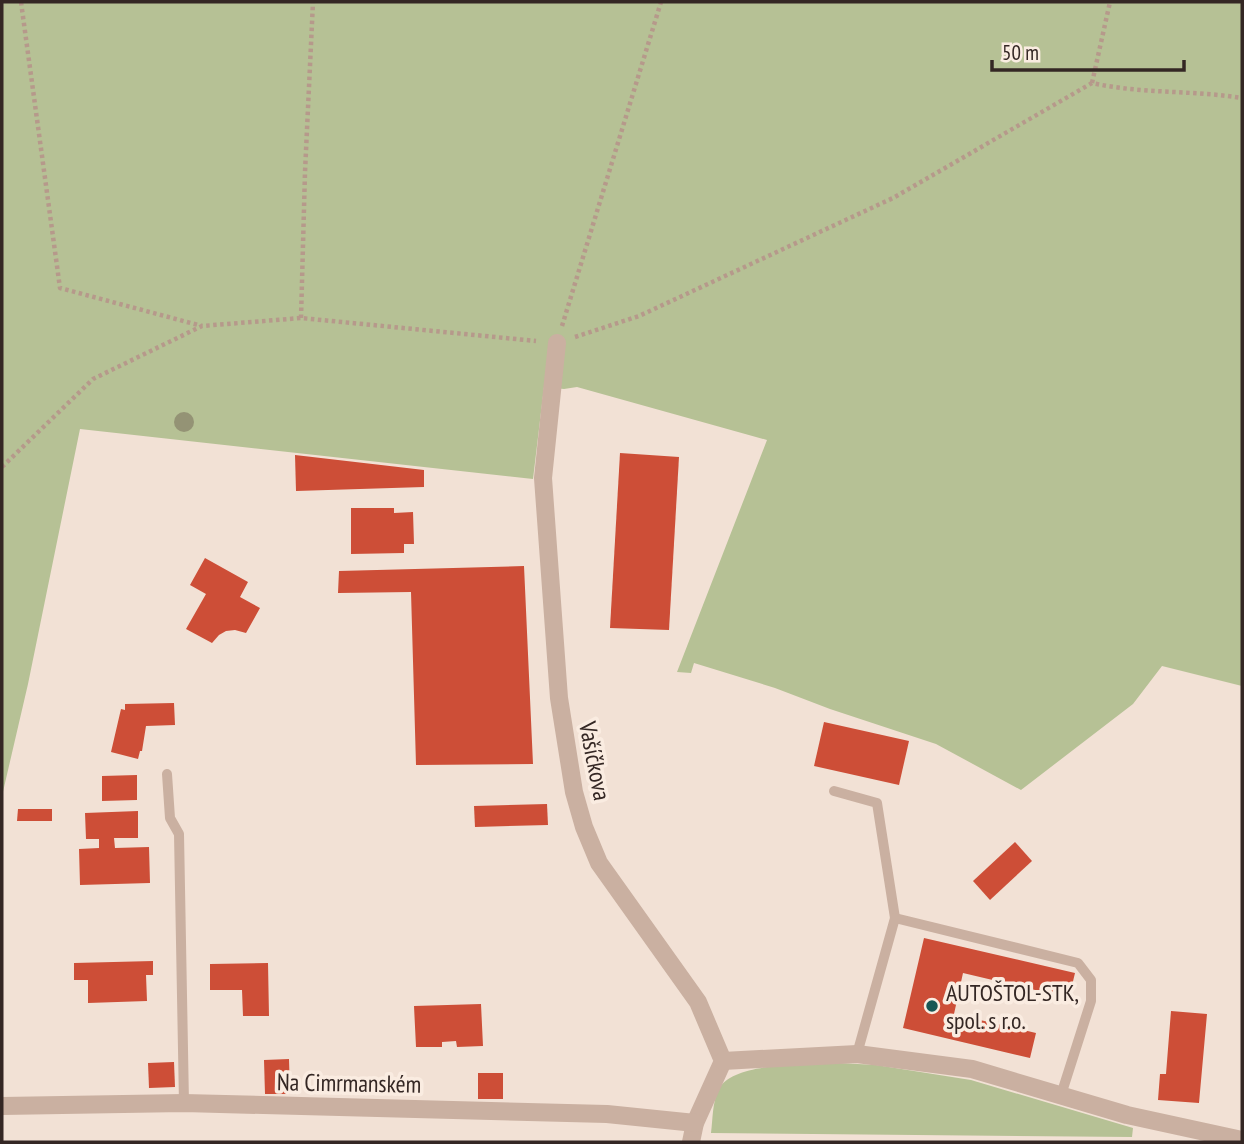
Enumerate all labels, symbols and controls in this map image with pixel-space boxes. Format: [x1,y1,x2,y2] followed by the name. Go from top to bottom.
[992,28,1184,72] scale bar
[1002,39,1039,66] text: 50 m
[572,718,618,803] street label: Vašíčkova
[946,977,1079,1036] place label: AUTOŠTOL-STK, spol. s r.o.
[924,998,940,1014] marker: AUTOŠTOL-STK, spol. s r.o.
[276,1066,422,1100] street label: Na Cimrmanském

